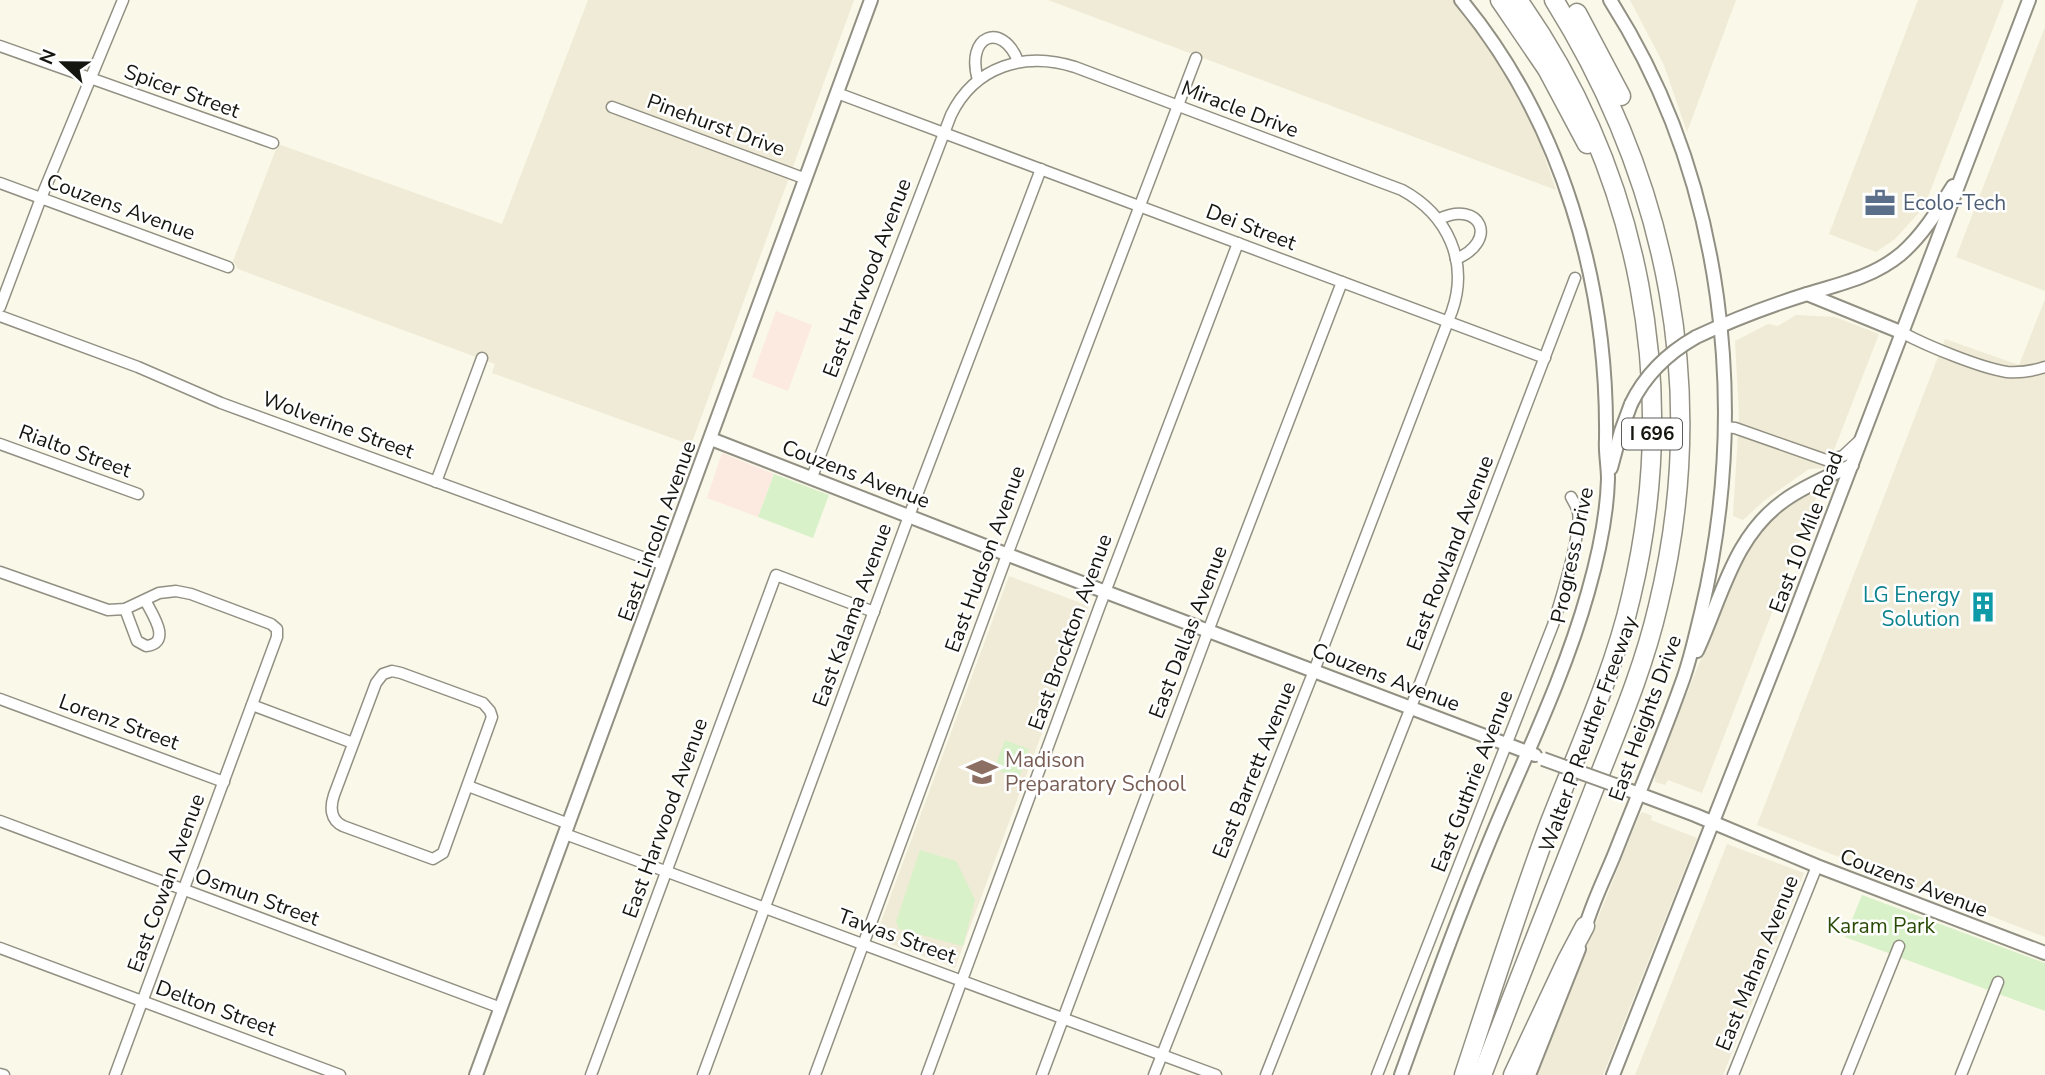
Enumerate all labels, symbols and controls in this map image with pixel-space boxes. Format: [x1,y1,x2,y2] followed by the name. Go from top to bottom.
[28,28,98,98] north arrow
[33,46,63,68] text: N
[120,57,244,125] street label: Spicer Street
[1177,74,1303,144] street label: Miracle Drive
[643,87,789,163] street label: Pinehurst Drive
[43,167,199,247] street label: Couzens Avenue
[816,174,918,382] street label: East Harwood Avenue
[1863,186,1897,220] office icon: Ecolo-Tech
[1903,189,2006,217] place label: Ecolo-Tech
[1202,197,1301,257] street label: Dei Street
[258,385,418,466] street label: Wolverine Street
[15,418,136,485] street label: Rialto Street
[1622,418,1682,449] road number: I 696
[778,433,934,515] street label: Couzens Avenue
[611,437,703,625] street label: East Lincoln Avenue
[1762,447,1850,617] street label: East 10 Mile Road
[1400,451,1500,655] street label: East Rowland Avenue
[938,462,1032,656] street label: East Hudson Avenue
[1544,484,1600,626] street label: Progress Drive
[806,519,898,711] street label: East Kalama Avenue
[1021,530,1119,734] street label: East Brockton Avenue
[1142,541,1234,723] street label: East Dallas Avenue
[1863,581,1960,633] place label: LG Energy Solution
[1966,590,2000,624] building icon: LG Energy Solution
[1532,612,1644,856] street label: Walter P Reuther Freeway
[1602,631,1688,805] street label: East Heights Drive
[1308,636,1464,718] street label: Couzens Avenue
[1206,677,1302,863] street label: East Barrett Avenue
[1424,686,1520,876] street label: East Guthrie Avenue
[55,687,184,757] street label: Lorenz Street
[616,714,714,922] street label: East Harwood Avenue
[1005,746,1187,798] place label: Madison Preparatory School
[965,755,999,789] school or university icon: Madison Preparatory School
[121,790,211,976] street label: East Cowan Avenue
[1836,842,1992,924] street label: Couzens Avenue
[191,862,324,933] street label: Osmun Street
[1709,871,1805,1055] street label: East Mahan Avenue
[834,902,960,970] street label: Tawas Street
[1827,912,1936,940] park label: Karam Park
[152,973,281,1043] street label: Delton Street

